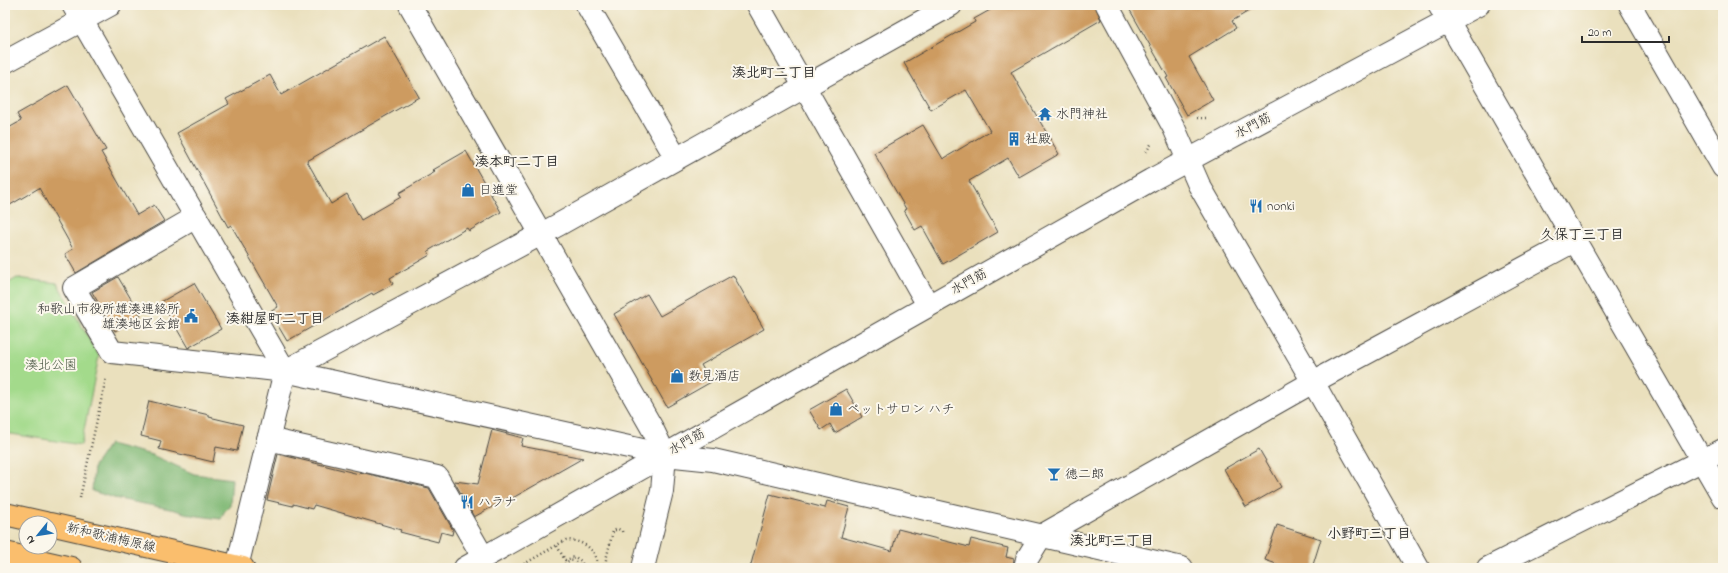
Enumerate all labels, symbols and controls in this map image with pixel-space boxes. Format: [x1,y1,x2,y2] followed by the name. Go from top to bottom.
[1582,18,1669,44] scale bar
[1588,24,1611,42] text: 20 m
[732,63,816,84] district label: 湊北町二丁目
[1056,105,1108,124] place label: 水門神社
[1037,106,1053,122] temple icon: 水門神社
[1231,108,1275,144] street label: 水門筋
[1025,130,1051,149] place label: 社殿
[1006,131,1022,147] building icon: 社殿
[475,152,559,173] district label: 湊本町二丁目
[479,181,518,200] place label: 日進堂
[460,182,476,198] shop icon: 日進堂
[1267,197,1295,216] place label: nonki
[1248,198,1264,214] restaurant icon: nonki
[1540,225,1624,246] district label: 久保丁三丁目
[947,264,991,300] street label: 水門筋
[37,300,180,334] place label: 和歌山市役所雄湊連絡所 雄湊地区会館
[183,308,199,324] public building icon: 和歌山市役所雄湊連絡所 雄湊地区会館
[226,309,324,330] district label: 湊紺屋町二丁目
[25,356,77,375] park label: 湊北公園
[688,367,740,386] place label: 数見酒店
[669,368,685,384] shop icon: 数見酒店
[847,400,954,419] place label: ペットサロン ハチ
[828,401,844,417] shop icon: ペットサロン ハチ
[665,424,709,460] street label: 水門筋
[1065,465,1104,484] place label: 徳二郎
[1046,466,1062,482] bar icon: 徳二郎
[478,493,517,512] place label: ハラナ
[459,494,475,510] restaurant icon: ハラナ
[18,515,58,555] north arrow
[65,519,158,558] street label: 新和歌浦梅原線
[1327,524,1411,545] district label: 小野町三丁目
[1070,531,1154,552] district label: 湊北町三丁目
[21,532,39,547] text: N

